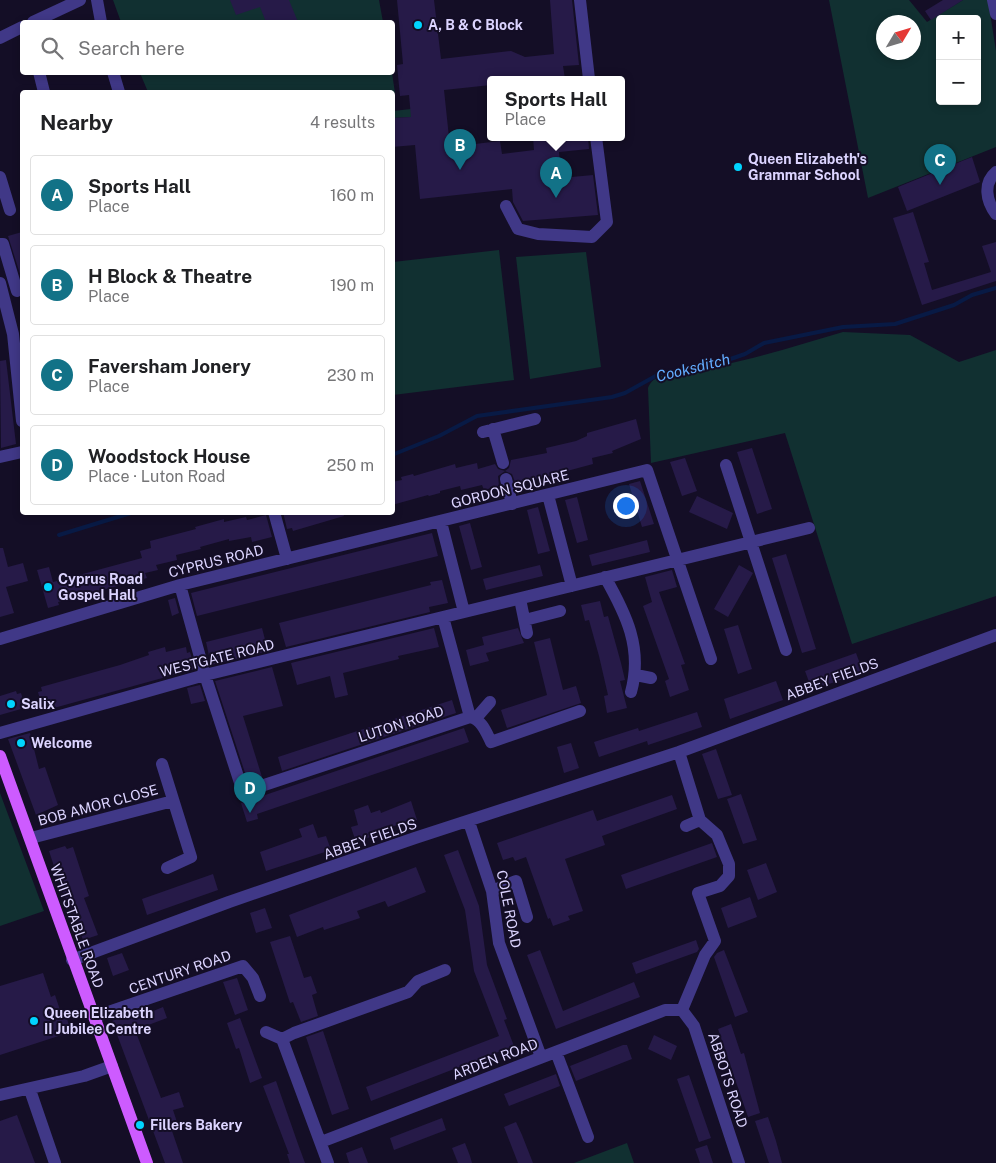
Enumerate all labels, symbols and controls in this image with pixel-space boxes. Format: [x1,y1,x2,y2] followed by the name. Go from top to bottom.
[876,15,921,60] north arrow
[936,15,981,105] map controls
[936,15,981,60] button: +
[428,17,523,33] place label: A, B & C Block
[412,19,424,31] marker: A, B & C Block
[20,20,395,75] search box
[38,34,66,62] icon: search
[78,37,185,59] text: Search here
[936,60,981,105] button: −
[487,76,625,141] popup
[505,88,607,110] text: Sports Hall
[40,110,113,135] text: Nearby
[505,110,546,129] text: Place
[310,113,375,132] text: 4 results
[444,129,476,170] pin: B
[924,144,956,185] pin: C
[748,151,867,183] place label: Queen Elizabeth's Grammar School
[540,157,572,198] pin: A
[732,161,744,173] marker: Queen Elizabeth's Grammar School
[88,175,191,197] text: Sports Hall
[51,186,63,205] text: A
[330,186,374,205] text: 160 m
[88,197,130,216] text: Place
[88,265,252,287] text: H Block & Theatre
[52,276,62,295] text: B
[330,276,374,295] text: 190 m
[88,287,130,306] text: Place
[654,350,732,385] water label: Cooksditch
[88,355,251,377] text: Faversham Jonery
[51,366,63,385] text: C
[327,366,374,385] text: 230 m
[88,377,130,396] text: Place
[88,445,250,467] text: Woodstock House
[51,456,63,475] text: D
[327,456,374,475] text: 250 m
[88,467,225,486] text: Place · Luton Road
[449,467,571,511] street label: GORDON SQUARE
[613,493,639,519] your location
[167,541,265,581] street label: CYPRUS ROAD
[58,571,143,603] place label: Cyprus Road Gospel Hall
[42,581,54,593] marker: Cyprus Road Gospel Hall
[158,636,276,680] street label: WESTGATE ROAD
[783,655,881,703] street label: ABBEY FIELDS
[21,696,55,712] place label: Salix
[5,698,17,710] marker: Salix
[356,703,446,745] street label: LUTON ROAD
[31,735,92,751] place label: Welcome
[15,737,27,749] marker: Welcome
[234,772,266,813] pin: D
[36,781,160,829] street label: BOB AMOR CLOSE
[321,816,419,862] street label: ABBEY FIELDS
[47,862,107,990] street label: WHITSTABLE ROAD
[494,869,524,949] street label: COLE ROAD
[127,947,233,997] street label: CENTURY ROAD
[44,1005,153,1037] place label: Queen Elizabeth II Jubilee Centre
[28,1015,40,1027] marker: Queen Elizabeth II Jubilee Centre
[705,1030,751,1130] street label: ABBOTS ROAD
[450,1035,540,1083] street label: ARDEN ROAD
[150,1117,242,1133] place label: Fillers Bakery
[134,1119,146,1131] marker: Fillers Bakery

